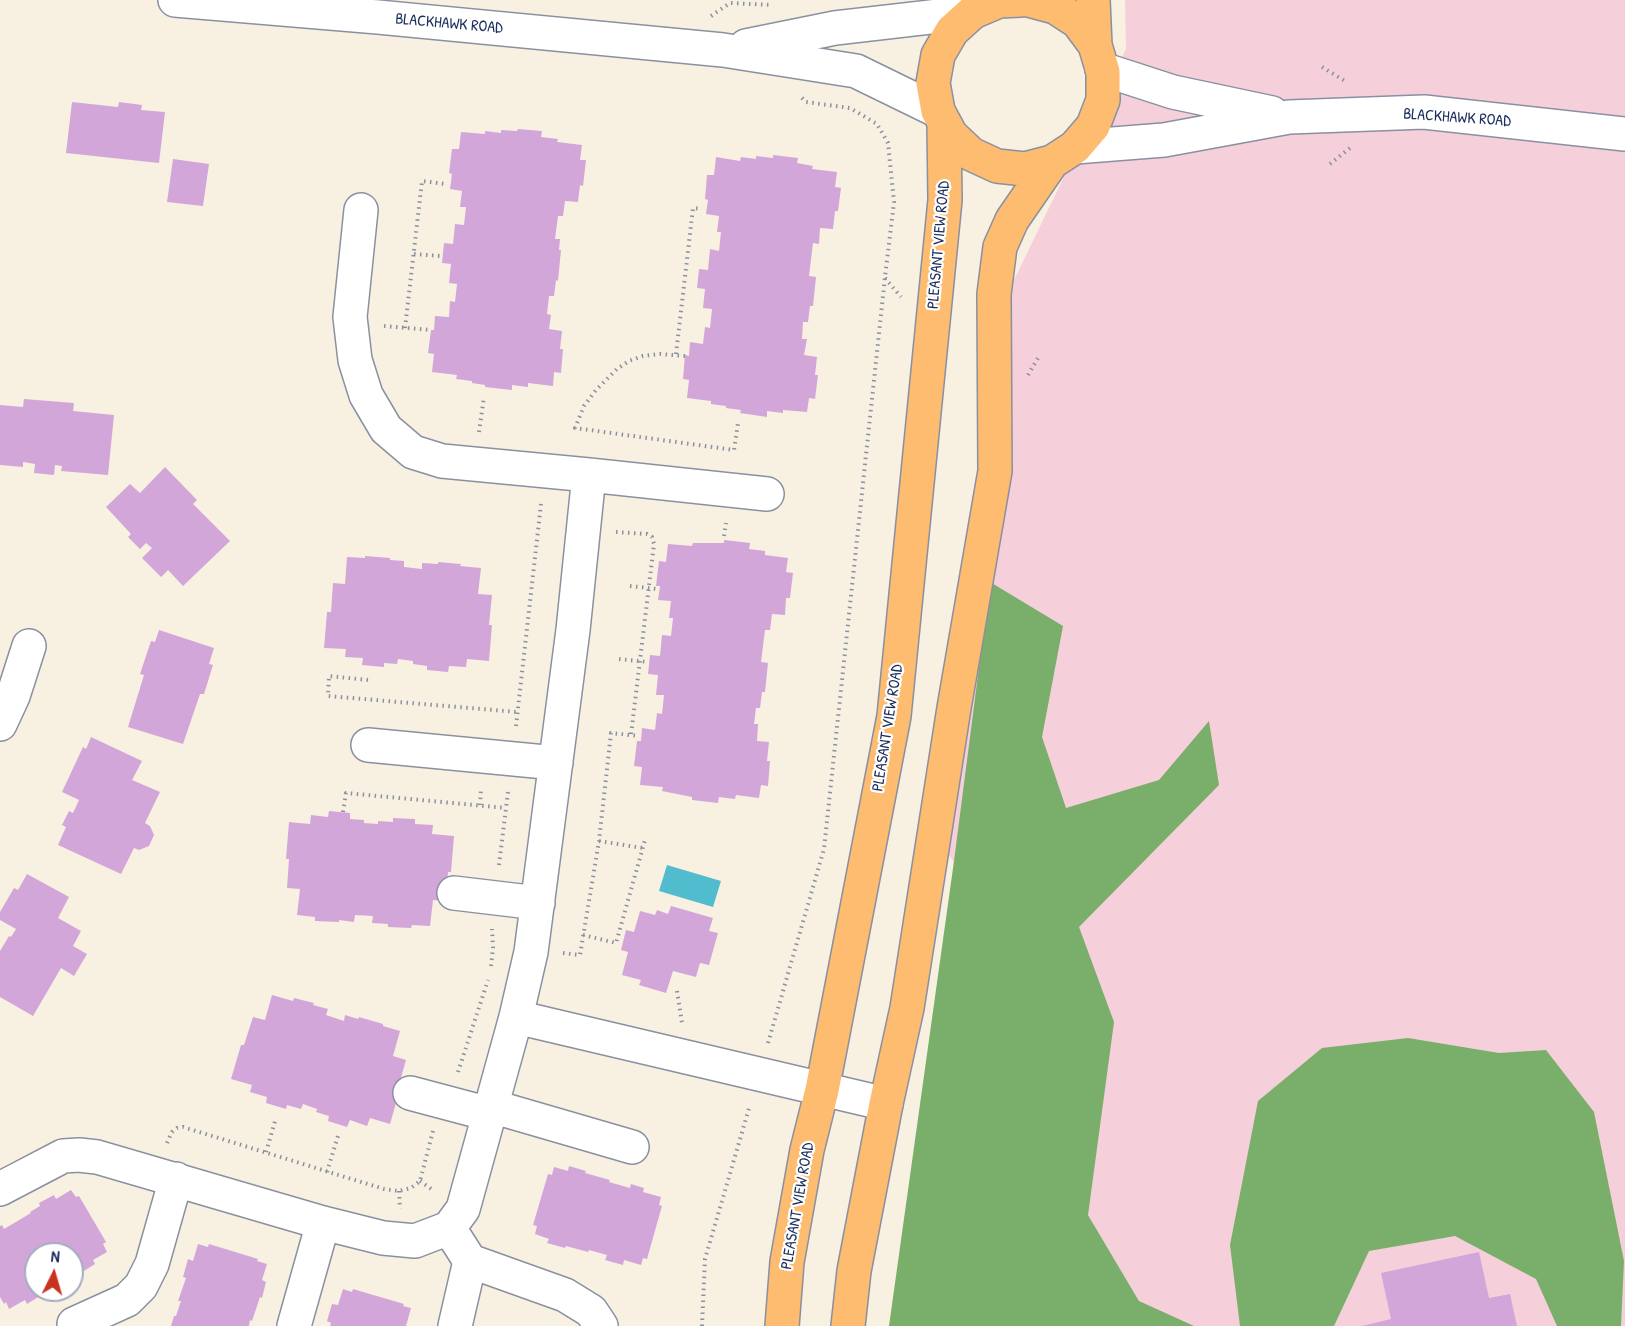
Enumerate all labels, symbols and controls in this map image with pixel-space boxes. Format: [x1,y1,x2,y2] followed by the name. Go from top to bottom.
[394,10,504,38] street label: BLACKHAWK ROAD
[1403,105,1511,131] street label: BLACKHAWK ROAD
[924,180,954,310] street label: PLEASANT VIEW ROAD
[868,663,908,793] street label: PLEASANT VIEW ROAD
[777,1141,819,1271] street label: PLEASANT VIEW ROAD
[24,1242,84,1302] north arrow
[50,1245,61,1267] text: N

